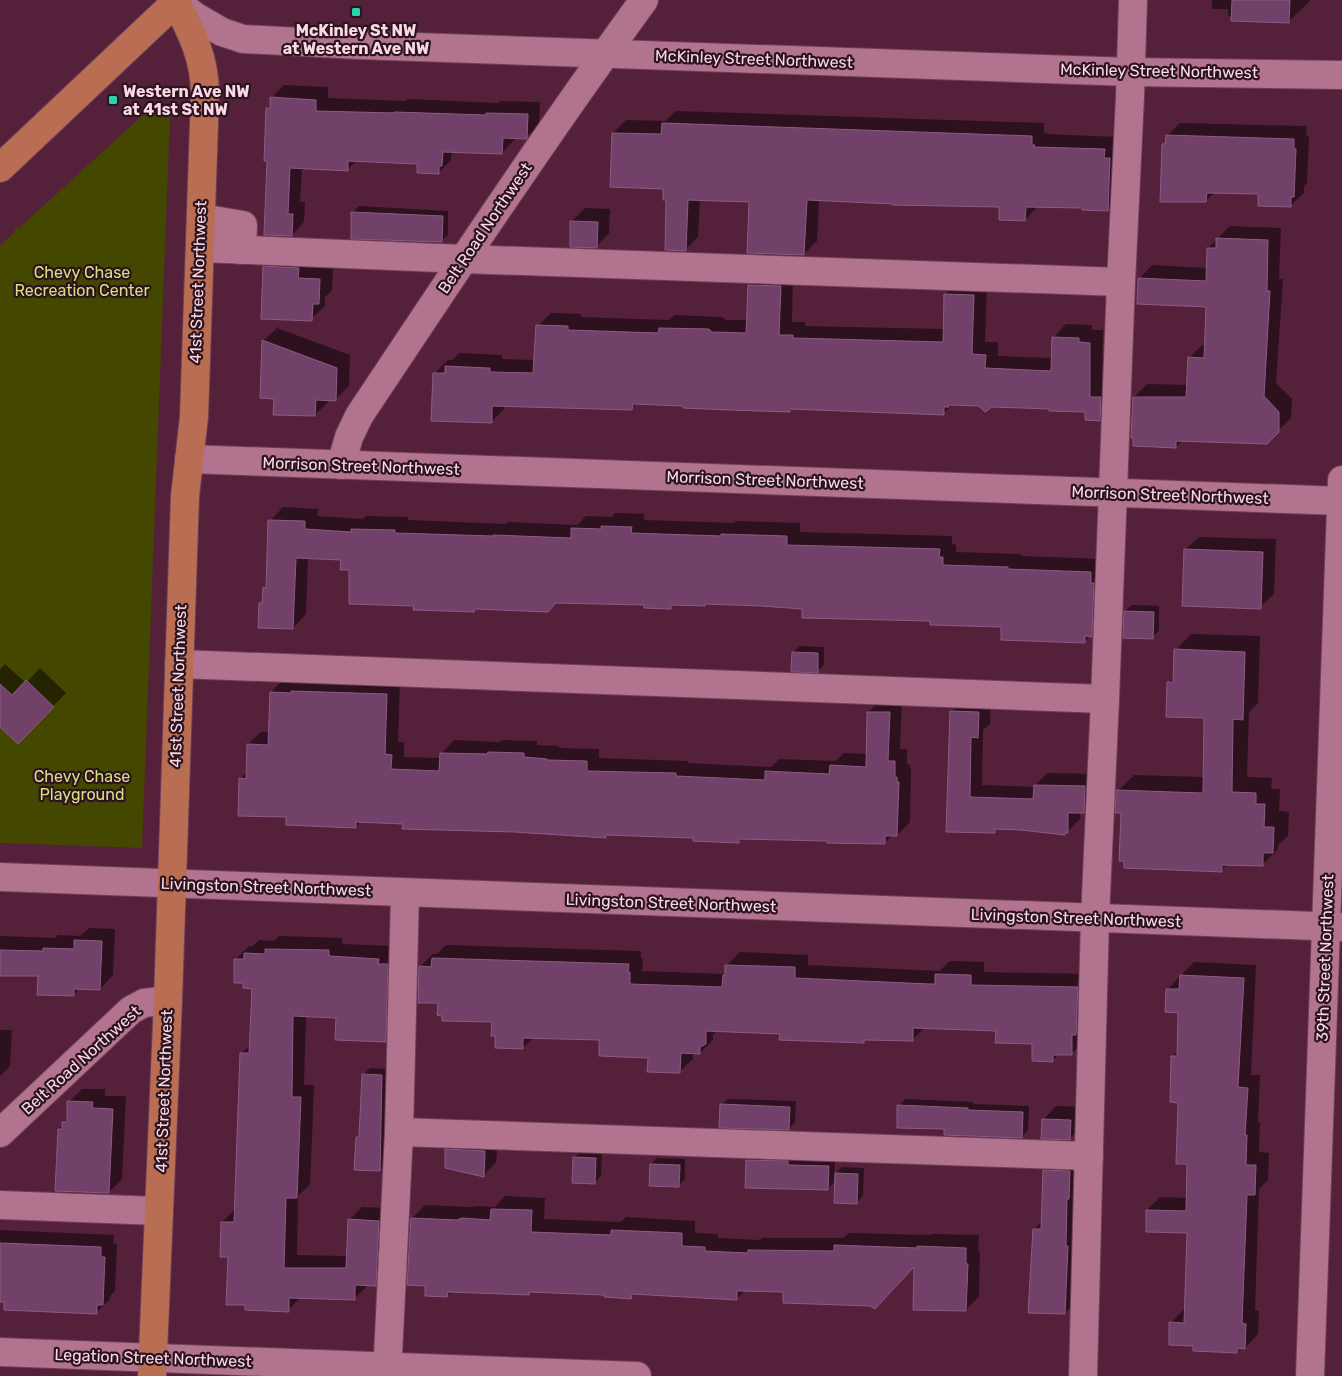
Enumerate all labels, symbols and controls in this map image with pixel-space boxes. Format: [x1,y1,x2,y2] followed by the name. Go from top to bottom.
[350,6,362,18] marker: McKinley St NW at Western Ave NW
[283,21,429,58] place label: McKinley St NW at Western Ave NW
[655,46,853,72] street label: McKinley Street Northwest
[1060,60,1258,82] street label: McKinley Street Northwest
[123,82,250,119] place label: Western Ave NW at 41st St NW
[107,94,119,106] marker: Western Ave NW at 41st St NW
[434,159,536,297] street label: Belt Road Northwest
[186,200,210,364] street label: 41st Street Northwest
[14,263,150,300] park label: Chevy Chase Recreation Center
[262,453,460,479] street label: Morrison Street Northwest
[666,467,864,493] street label: Morrison Street Northwest
[1071,482,1269,508] street label: Morrison Street Northwest
[166,604,190,768] street label: 41st Street Northwest
[34,767,130,804] park label: Chevy Chase Playground
[160,874,372,900] street label: Livingston Street Northwest
[1313,874,1337,1042] street label: 39th Street Northwest
[565,890,777,916] street label: Livingston Street Northwest
[970,905,1182,931] street label: Livingston Street Northwest
[17,1001,145,1119] street label: Belt Road Northwest
[152,1009,176,1173] street label: 41st Street Northwest
[54,1345,252,1371] street label: Legation Street Northwest

